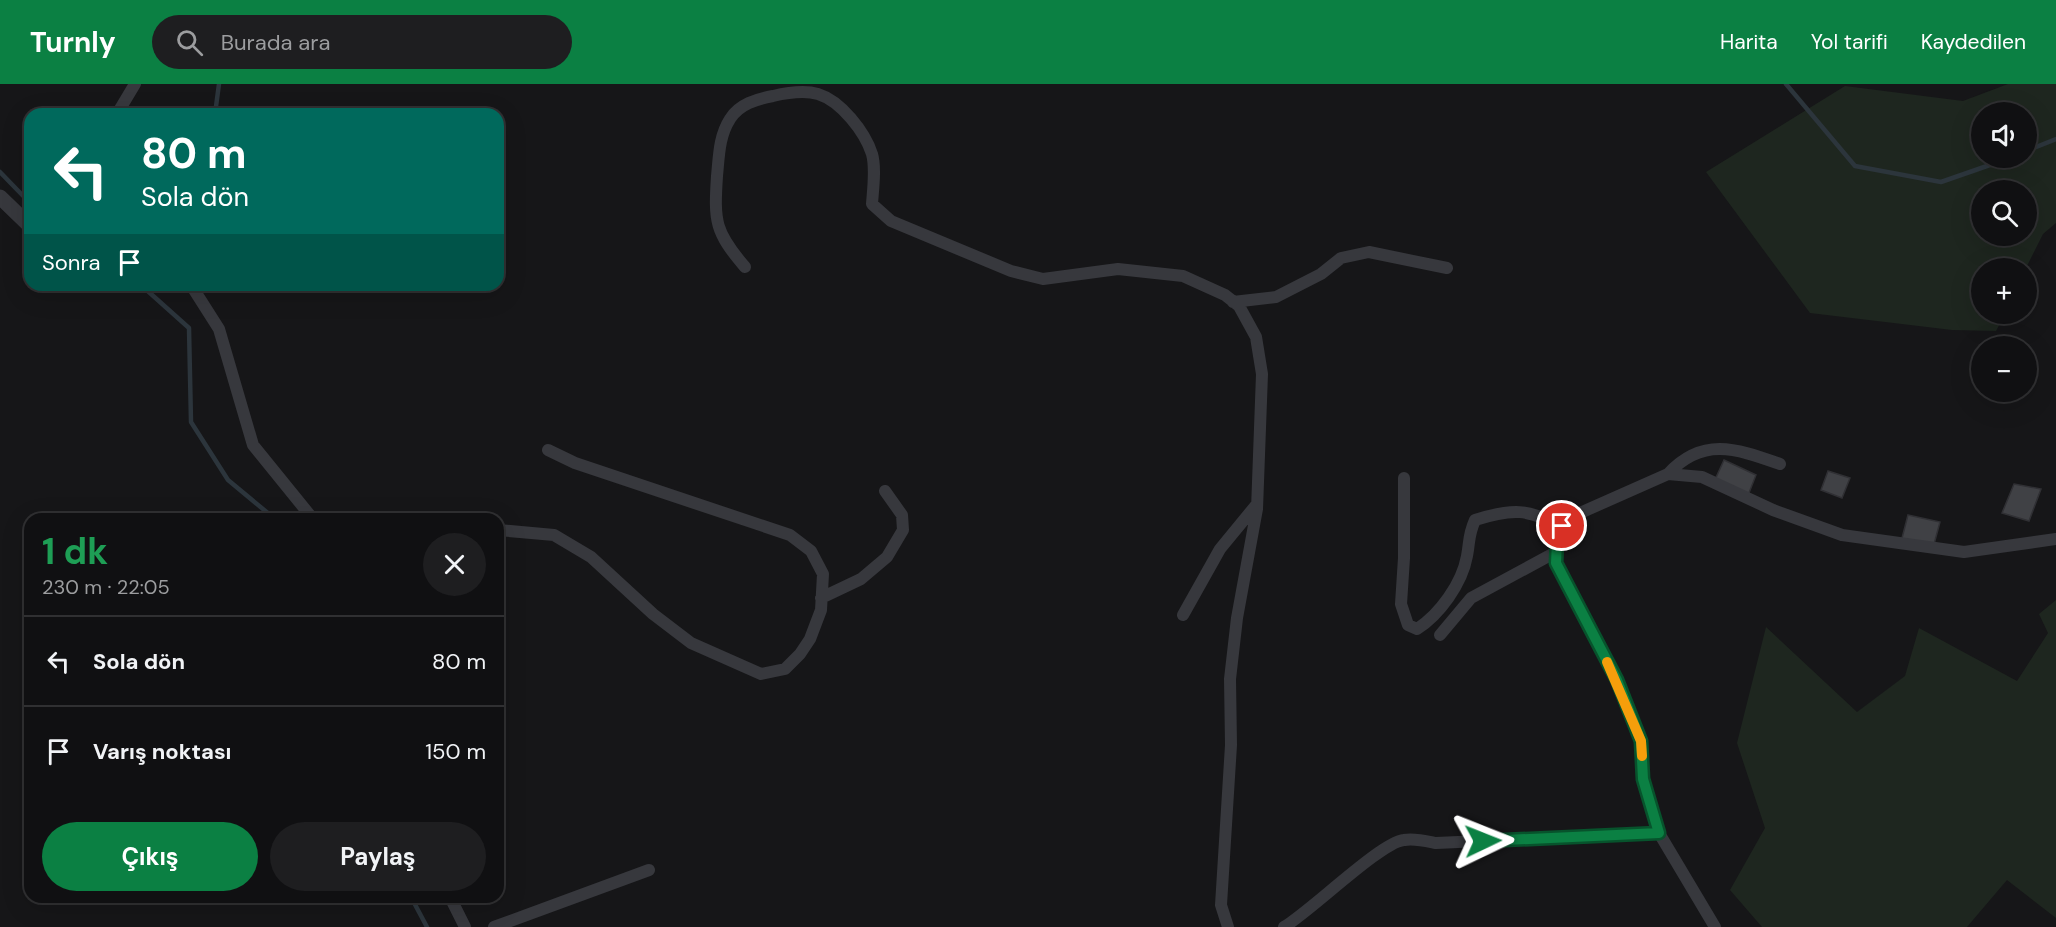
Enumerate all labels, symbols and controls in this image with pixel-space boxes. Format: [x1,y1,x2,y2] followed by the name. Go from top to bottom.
[152,15,572,69] search box
[30,24,116,61] text: Turnly
[173,26,206,59] icon: search
[221,28,330,57] text: Burada ara
[1720,28,1778,56] text: Harita
[1811,28,1888,56] text: Yol tarifi
[1921,28,2026,56] text: Kaydedilen
[1971,102,2037,402] map controls
[1971,102,2037,168] button: sound
[141,126,247,181] text: 80 m
[42,132,120,210] icon: left
[141,179,249,214] text: Sola dön
[1971,180,2037,246] button: search
[113,246,146,279] icon: arrive
[42,248,101,277] text: Sonra
[1971,258,2037,324] button: +
[1971,336,2037,402] button: −
[1536,500,1587,551] pin
[1545,509,1578,542] icon: arrive
[42,528,108,575] text: 1 dk
[423,533,486,596] button: close
[42,574,170,600] text: 230 m · 22:05
[42,645,75,678] icon: left
[93,647,185,676] text: Sola dön
[432,647,486,676] text: 80 m
[42,735,75,768] icon: arrive
[93,737,231,766] text: Varış noktası
[425,737,486,766] text: 150 m
[1451,809,1515,873] position arrow
[42,822,258,891] button: Çıkış
[270,822,486,891] button: Paylaş

